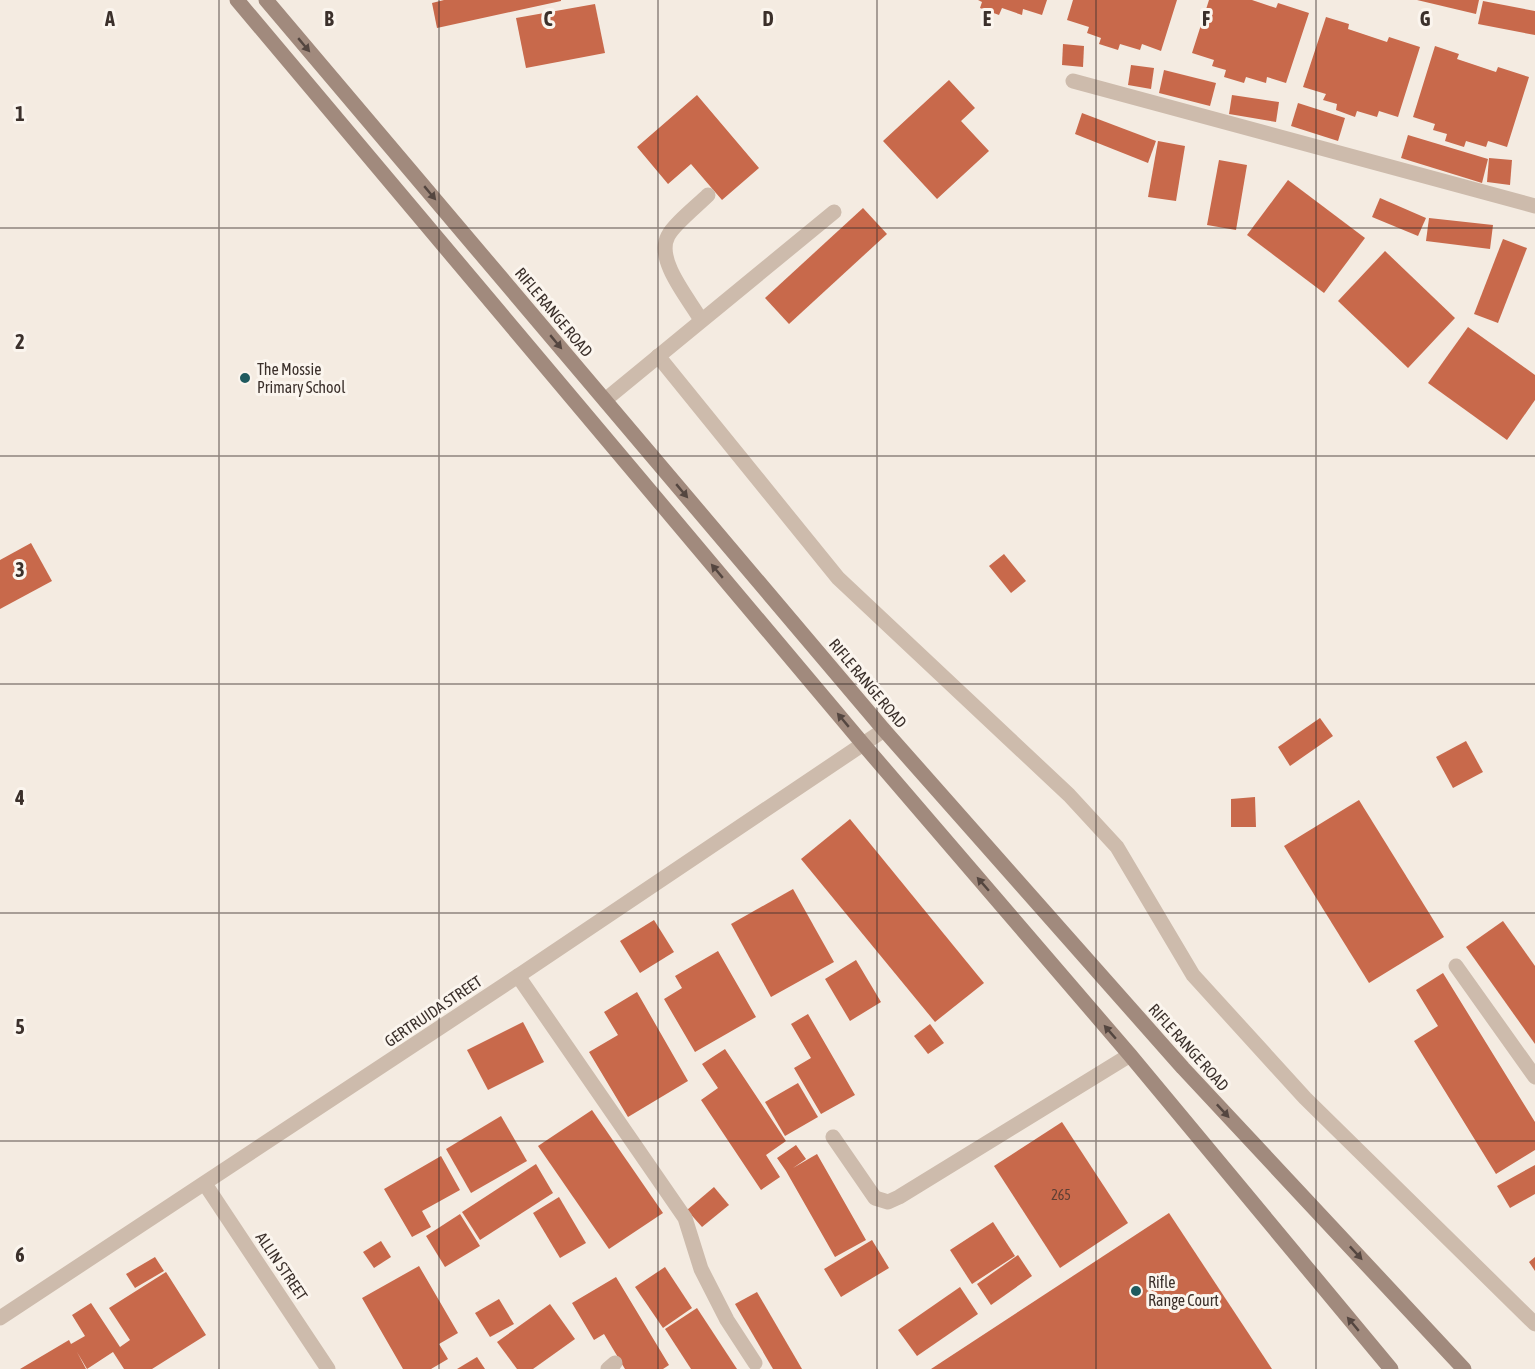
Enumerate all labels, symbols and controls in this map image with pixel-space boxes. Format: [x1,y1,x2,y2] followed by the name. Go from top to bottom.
[104,7,115,30] text: A
[324,7,334,30] text: B
[544,7,553,30] text: C
[762,7,774,30] text: D
[983,7,992,30] text: E
[1202,7,1210,30] text: F
[1420,7,1431,30] text: G
[297,37,310,52] one-way arrow
[15,102,25,125] text: 1
[423,185,436,200] one-way arrow
[512,264,596,360] street label: RIFLE RANGE ROAD
[15,330,25,353] text: 2
[549,334,562,349] one-way arrow
[257,360,346,397] place label: The Mossie Primary School
[238,371,252,385] marker: The Mossie Primary School
[675,483,688,498] one-way arrow
[15,558,25,581] text: 3
[711,564,724,579] one-way arrow
[826,635,910,731] street label: RIFLE RANGE ROAD
[837,713,850,728] one-way arrow
[14,786,25,809] text: 4
[977,877,990,892] one-way arrow
[381,972,485,1050] street label: GERTRUIDA STREET
[1145,1000,1233,1094] street label: RIFLE RANGE ROAD
[15,1015,25,1038] text: 5
[1104,1025,1117,1040] one-way arrow
[1216,1103,1229,1118] one-way arrow
[1051,1187,1071,1203] house number: 265
[253,1228,311,1304] street label: ALLIN STREET
[15,1243,25,1266] text: 6
[1349,1246,1363,1261] one-way arrow
[1148,1273,1219,1310] place label: Rifle Range Court
[1129,1284,1143,1298] marker: Rifle Range Court
[1347,1317,1360,1332] one-way arrow

